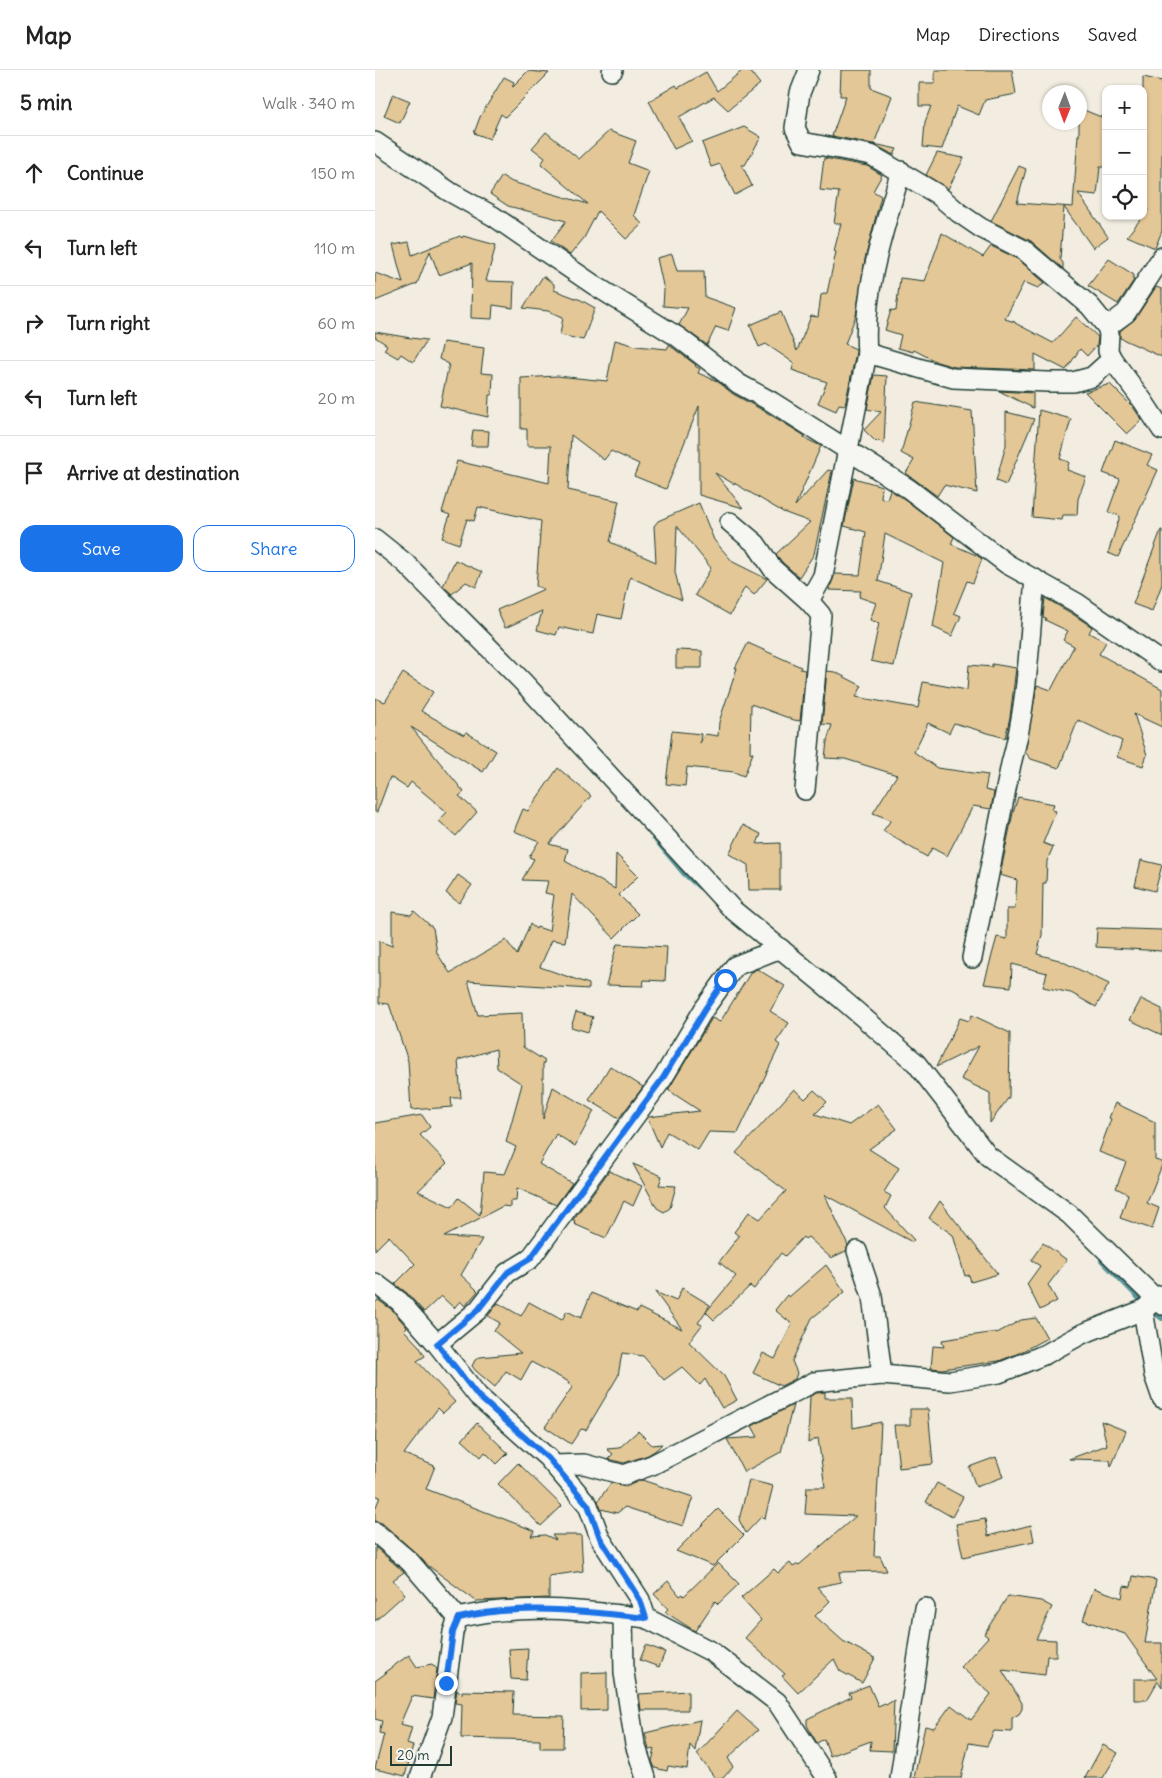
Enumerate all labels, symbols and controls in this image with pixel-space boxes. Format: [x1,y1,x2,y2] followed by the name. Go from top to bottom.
[25,20,72,50] text: Map
[915,23,950,46] text: Map
[978,23,1060,46] text: Directions
[1088,23,1137,46] text: Saved
[1042,85,1087,130] north arrow
[1102,85,1147,220] map controls
[1102,85,1147,130] button: +
[20,89,72,116] text: 5 min
[262,93,355,113] text: Walk · 340 m
[1102,130,1147,175] button: −
[20,159,48,187] icon: ahead
[67,161,144,185] text: Continue
[311,163,355,183] text: 150 m
[1102,175,1147,220] button: locate
[20,234,48,262] icon: left
[67,236,137,260] text: Turn left
[314,238,355,258] text: 110 m
[20,309,48,337] icon: right
[67,311,150,335] text: Turn right
[317,313,355,333] text: 60 m
[20,384,48,412] icon: left
[67,386,137,410] text: Turn left
[318,388,355,408] text: 20 m
[20,459,48,487] icon: arrive
[67,461,240,485] text: Arrive at destination
[20,525,183,572] button: Save
[193,525,355,572] button: Share
[714,969,737,992] route start
[435,1672,458,1695] route end
[390,1743,453,1766] scale bar
[397,1746,430,1764] text: 20 m

